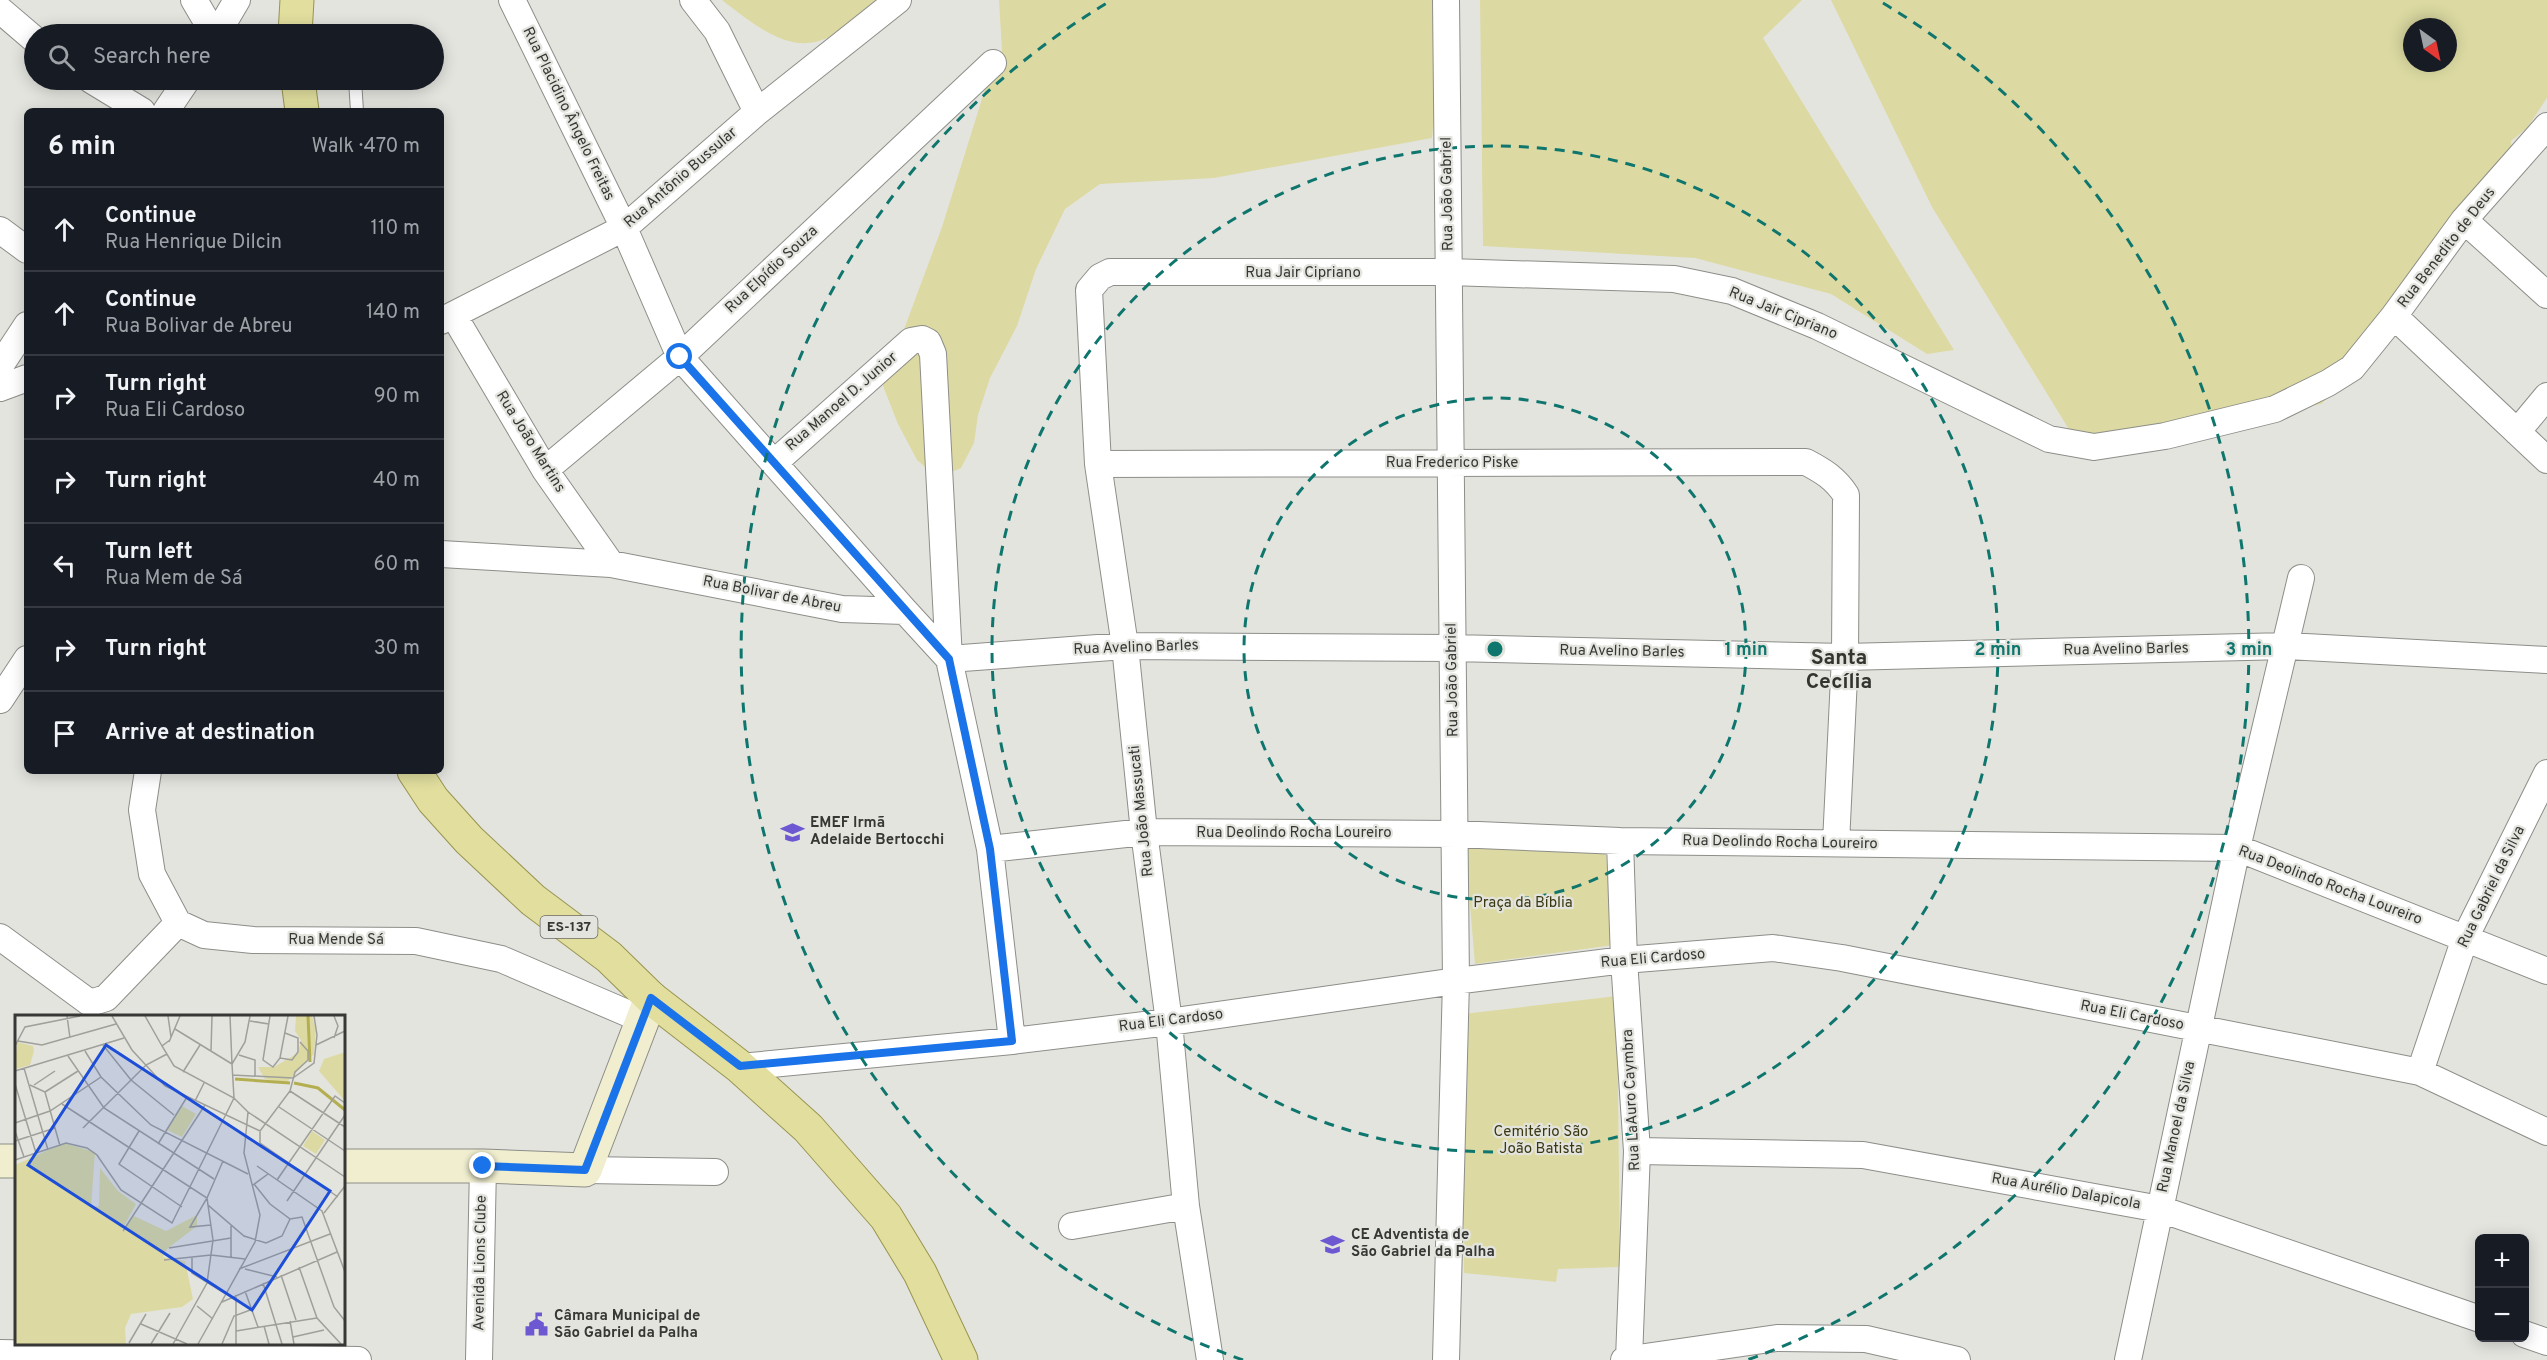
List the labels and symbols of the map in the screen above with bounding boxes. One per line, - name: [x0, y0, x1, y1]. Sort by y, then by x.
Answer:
- north arrow: [2403, 18, 2457, 72]
- street label: Rua Placidino Ângelo Freitas: [518, 24, 619, 204]
- street label: Rua Antônio Bussular: [620, 123, 742, 232]
- street label: Rua João Gabriel: [1438, 137, 1458, 251]
- street label: Rua Benedito de Deus: [2394, 184, 2500, 312]
- street label: Rua Elpídio Souza: [722, 222, 822, 318]
- street label: Rua Jair Cipriano: [1245, 264, 1361, 283]
- street label: Rua Jair Cipriano: [1726, 284, 1840, 344]
- route start: [666, 343, 692, 369]
- street label: Rua Manoel D. Junior: [782, 348, 902, 456]
- street label: Rua João Martins: [491, 388, 569, 496]
- street label: Rua Frederico Piske: [1386, 454, 1518, 473]
- street label: Rua Bolivar de Abreu: [701, 572, 843, 618]
- street label: Rua João Gabriel: [1443, 623, 1463, 737]
- street label: Rua Avelino Barles: [1073, 636, 1199, 660]
- centre of rings: [1485, 639, 1505, 659]
- text: 1 min: [1724, 639, 1768, 662]
- text: 2 min: [1974, 639, 2022, 662]
- street label: Rua Avelino Barles: [2063, 639, 2189, 661]
- text: 3 min: [2226, 639, 2272, 662]
- street label: Rua Avelino Barles: [1559, 641, 1685, 663]
- district label: Santa Cecília: [1806, 645, 1872, 696]
- street label: Rua João Massucati: [1126, 744, 1158, 878]
- place label: EMEF Irmã Adelaide Bertocchi: [810, 814, 944, 850]
- school or university icon: EMEF Irmã Adelaide Bertocchi: [779, 819, 805, 845]
- street label: Rua Gabriel da Silva: [2454, 823, 2530, 951]
- street label: Rua Deolindo Rocha Loureiro: [1196, 824, 1392, 843]
- street label: Rua Deolindo Rocha Loureiro: [1682, 832, 1878, 854]
- street label: Rua Deolindo Rocha Loureiro: [2235, 842, 2425, 930]
- park label: Praça da Bíblia: [1473, 894, 1573, 913]
- road number: ES-137: [540, 916, 598, 938]
- street label: Rua Mende Sá: [288, 931, 384, 950]
- street label: Rua Eli Cardoso: [1600, 945, 1706, 973]
- street label: Rua Eli Cardoso: [2079, 997, 2185, 1035]
- street label: Rua Eli Cardoso: [1118, 1005, 1224, 1037]
- inset map: [15, 1015, 345, 1345]
- street label: Rua LaAuro Caymbra: [1619, 1029, 1645, 1171]
- street label: Rua Manoel da Silva: [2154, 1059, 2200, 1195]
- park label: Cemitério São João Batista: [1494, 1123, 1588, 1159]
- route end: [469, 1152, 495, 1178]
- street label: Rua Aurélio Dalapicola: [1990, 1170, 2142, 1214]
- street label: Avenida Lions Clube: [470, 1195, 492, 1331]
- place label: CE Adventista de São Gabriel da Palha: [1351, 1226, 1495, 1262]
- school or university icon: CE Adventista de São Gabriel da Palha: [1320, 1231, 1346, 1257]
- place label: Câmara Municipal de São Gabriel da Palha: [554, 1307, 700, 1343]
- public building icon: Câmara Municipal de São Gabriel da Palha: [523, 1312, 549, 1338]

